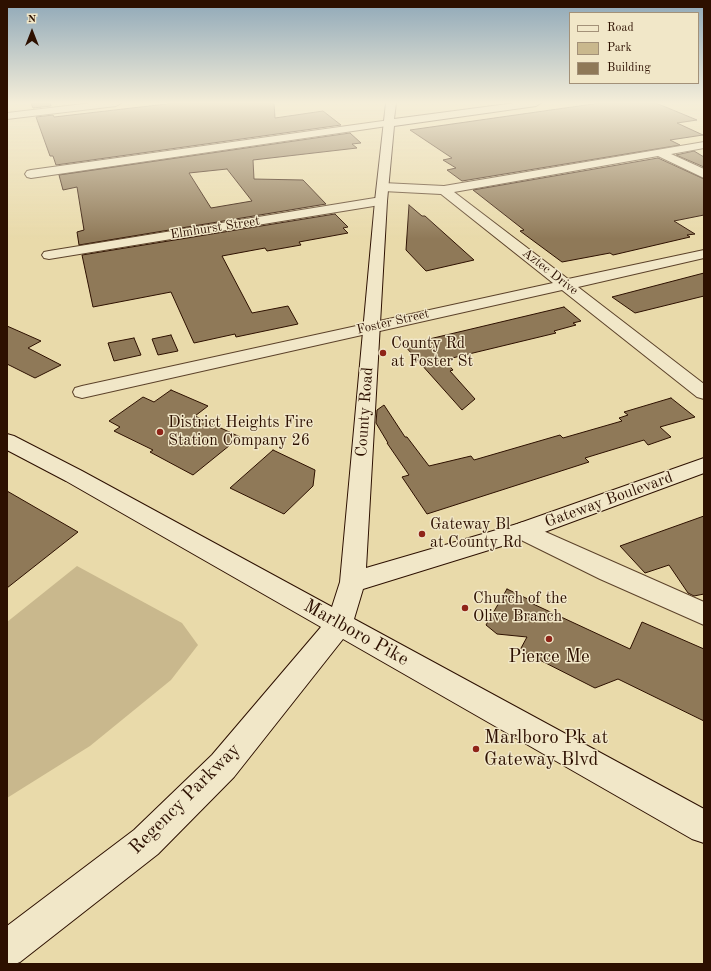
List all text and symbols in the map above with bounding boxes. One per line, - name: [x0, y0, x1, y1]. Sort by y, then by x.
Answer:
- north arrow: [12, 12, 52, 52]
- legend: [569, 12, 699, 84]
- text: N: [28, 14, 36, 25]
- text: Road: [607, 22, 634, 34]
- text: Park: [607, 42, 632, 54]
- text: Building: [607, 62, 651, 74]
- street label: Elmhurst Street: [169, 213, 261, 243]
- street label: Aztec Drive: [519, 245, 581, 299]
- street label: Foster Street: [355, 306, 431, 338]
- place label: County Rd at Foster St: [391, 334, 473, 372]
- marker: County Rd at Foster St: [378, 348, 388, 358]
- street label: County Road: [352, 366, 378, 458]
- place label: District Heights Fire Station Company 26: [168, 413, 313, 451]
- marker: District Heights Fire Station Company 26: [155, 427, 165, 437]
- street label: Gateway Boulevard: [542, 468, 676, 532]
- place label: Gateway Bl at County Rd: [430, 515, 522, 553]
- marker: Gateway Bl at County Rd: [417, 529, 427, 539]
- place label: Church of the Olive Branch: [473, 589, 567, 627]
- street label: Marlboro Pike: [299, 595, 413, 671]
- marker: Church of the Olive Branch: [460, 603, 470, 613]
- marker: Pierce Me: [544, 634, 554, 644]
- place label: Pierce Me: [508, 646, 590, 668]
- place label: Marlboro Pk at Gateway Blvd: [484, 727, 608, 771]
- street label: Regency Parkway: [125, 739, 245, 859]
- marker: Marlboro Pk at Gateway Blvd: [471, 744, 481, 754]

